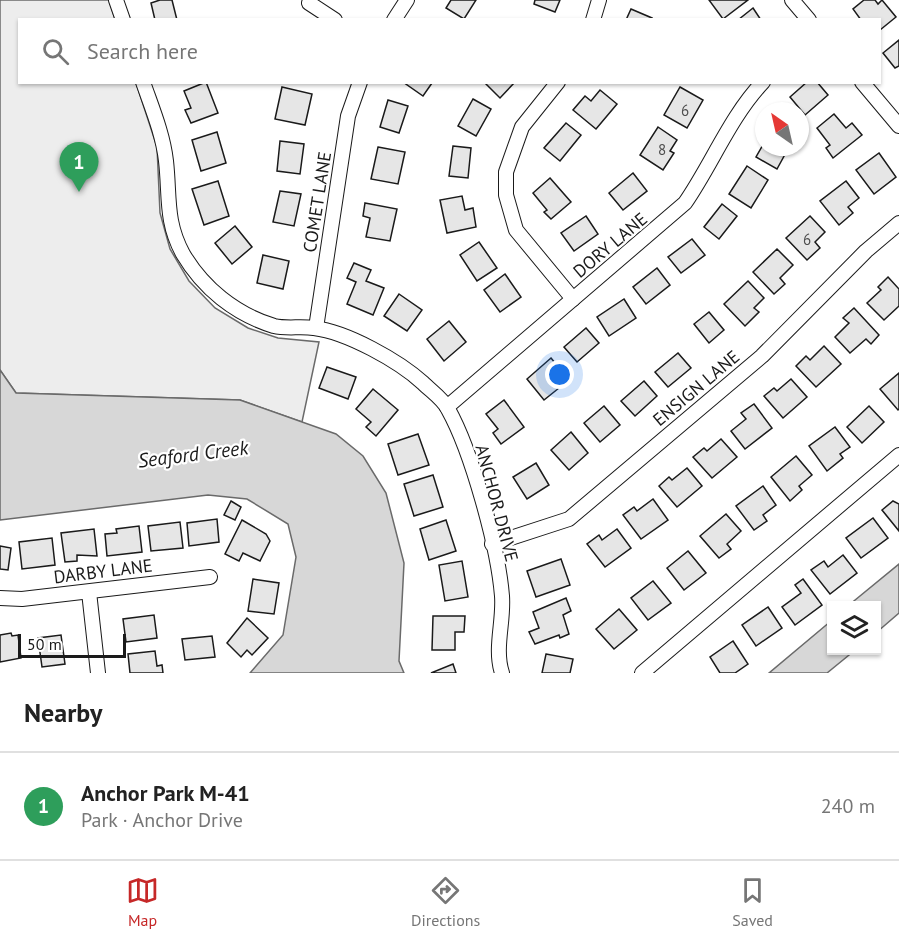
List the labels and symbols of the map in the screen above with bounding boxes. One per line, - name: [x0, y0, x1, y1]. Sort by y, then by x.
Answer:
- house number: 6: [681, 101, 689, 120]
- north arrow: [755, 102, 809, 156]
- house number: 8: [658, 140, 666, 159]
- pin: 1: [60, 142, 98, 192]
- street label: COMET LANE: [298, 150, 336, 254]
- street label: DORY LANE: [568, 207, 652, 283]
- house number: 6: [803, 230, 811, 249]
- street label: ENSIGN LANE: [648, 345, 744, 431]
- your location: [545, 360, 574, 389]
- water label: Seaford Creek: [136, 434, 251, 474]
- street label: ANCHOR DRIVE: [470, 442, 524, 564]
- street label: DARBY LANE: [52, 554, 154, 588]
- scale bar: [18, 631, 126, 658]

